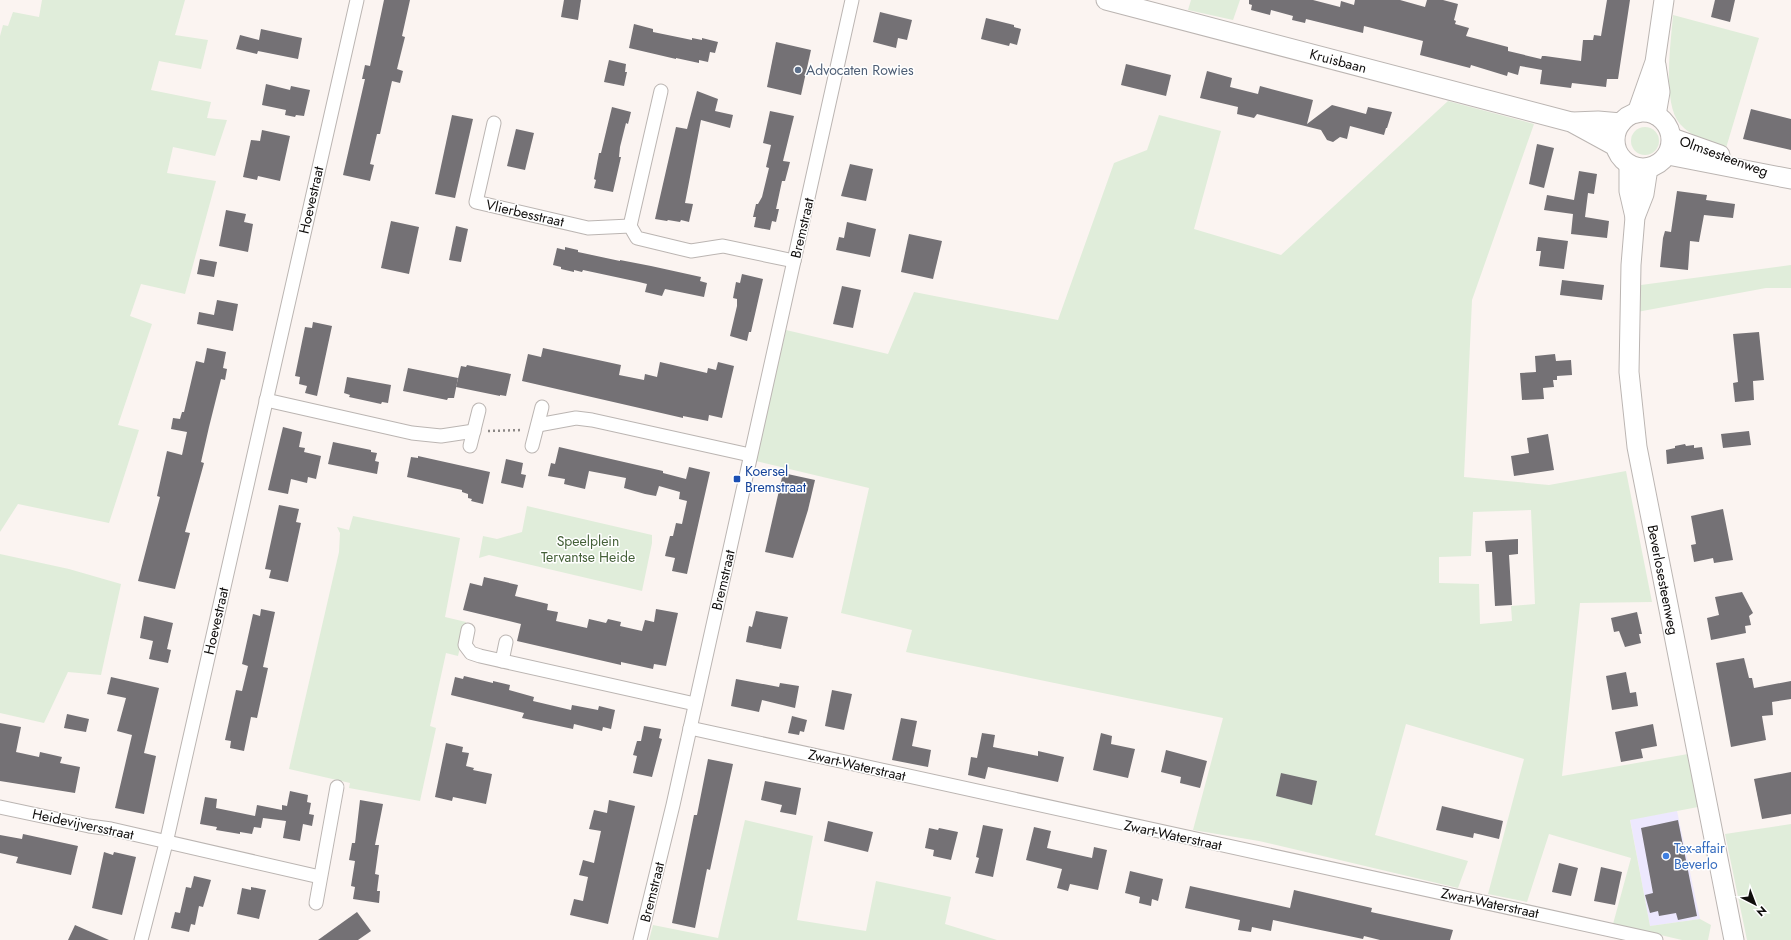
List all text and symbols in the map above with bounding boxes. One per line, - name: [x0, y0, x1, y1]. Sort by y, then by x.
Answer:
- street label: Kruisbaan: [1307, 44, 1369, 78]
- place label: Advocaten Rowies: [806, 60, 914, 80]
- marker: Advocaten Rowies: [793, 65, 803, 75]
- street label: Olmsesteenweg: [1677, 131, 1771, 181]
- street label: Hoevestraat: [294, 164, 329, 236]
- street label: Vlierbesstraat: [484, 194, 567, 232]
- street label: Bremstraat: [785, 195, 819, 260]
- place label: Koersel Bremstraat: [745, 461, 807, 497]
- marker: Koersel Bremstraat: [732, 474, 742, 484]
- street label: Beverlosesteenweg: [1643, 523, 1684, 637]
- park label: Speelplein Tervantse Heide: [541, 531, 635, 567]
- street label: Bremstraat: [706, 547, 740, 612]
- street label: Hoevestraat: [199, 585, 234, 657]
- street label: Zwart-Waterstraat: [806, 744, 908, 786]
- street label: Heidevijversstraat: [30, 803, 136, 845]
- street label: Zwart-Waterstraat: [1122, 815, 1224, 855]
- place label: Tex-affair Beverlo: [1674, 838, 1725, 874]
- marker: Tex-affair Beverlo: [1661, 851, 1671, 861]
- street label: Bremstraat: [635, 859, 669, 924]
- street label: Zwart-Waterstraat: [1439, 883, 1541, 923]
- north arrow: [1735, 884, 1775, 924]
- text: N: [1753, 903, 1770, 920]

